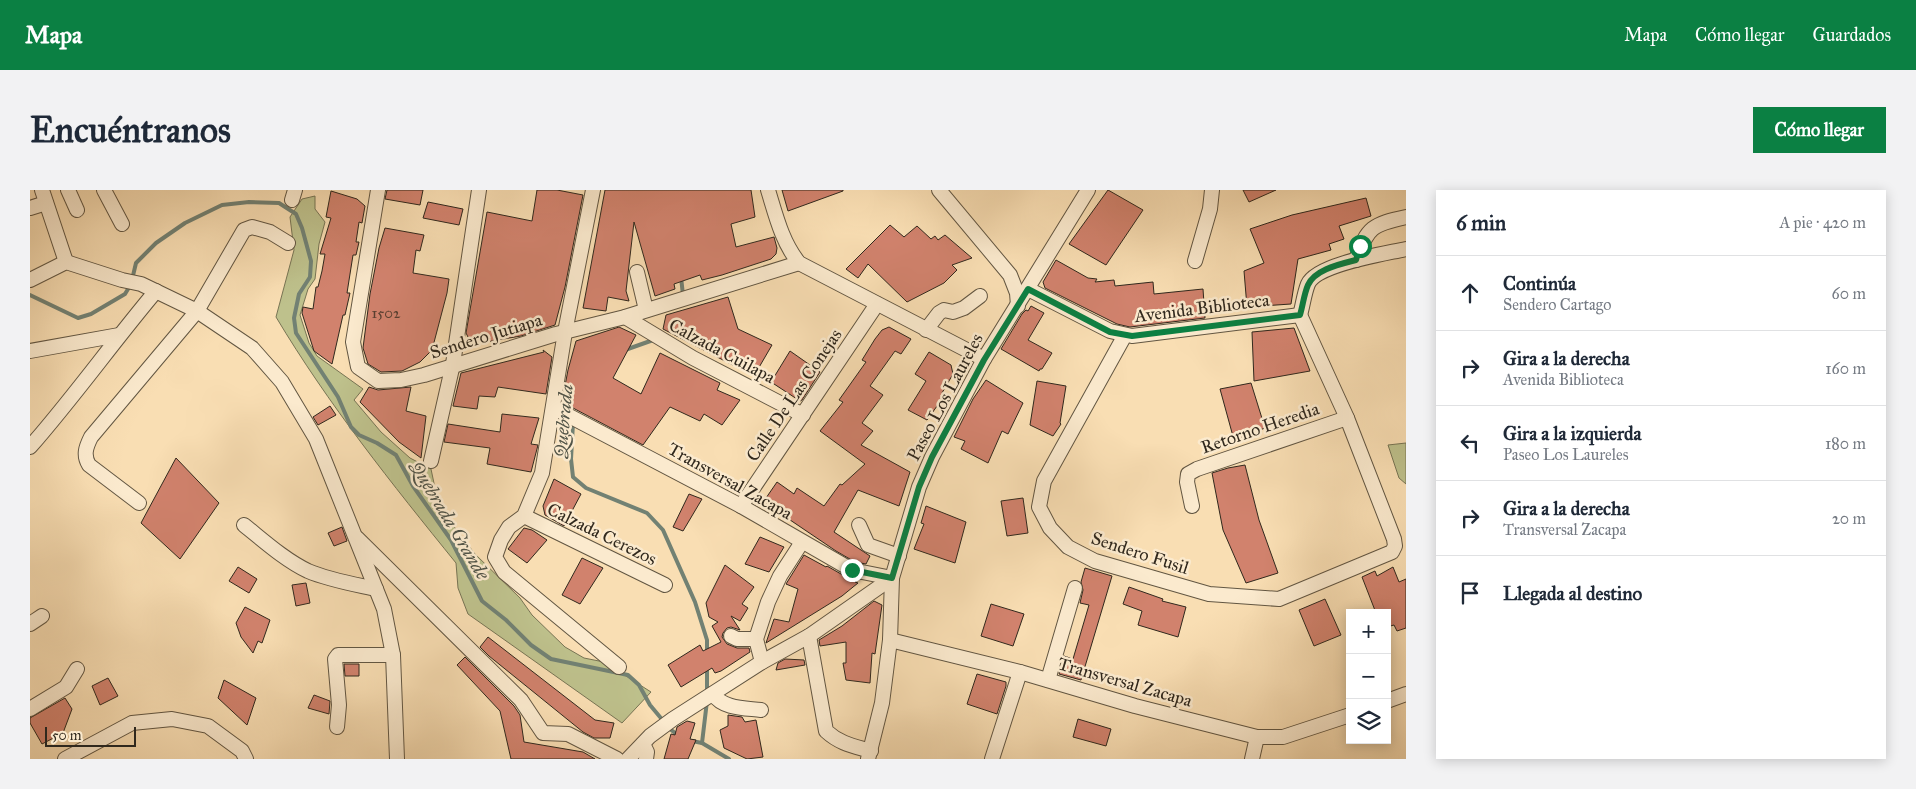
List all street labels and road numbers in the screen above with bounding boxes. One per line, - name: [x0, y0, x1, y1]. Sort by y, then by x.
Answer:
- street label: Avenida Biblioteca: [1132, 289, 1271, 327]
- street label: Sendero Jutiapa: [427, 308, 545, 364]
- street label: Calzada Cuilapa: [665, 314, 779, 388]
- street label: Calle De Las Conejas: [742, 325, 846, 465]
- street label: Paseo Los Laureles: [902, 330, 988, 464]
- street label: Retorno Heredia: [1198, 397, 1322, 459]
- street label: Transversal Zacapa: [664, 438, 796, 524]
- street label: Calzada Cerezos: [544, 498, 660, 570]
- street label: Sendero Fusil: [1088, 527, 1192, 579]
- street label: Transversal Zacapa: [1055, 652, 1195, 712]

